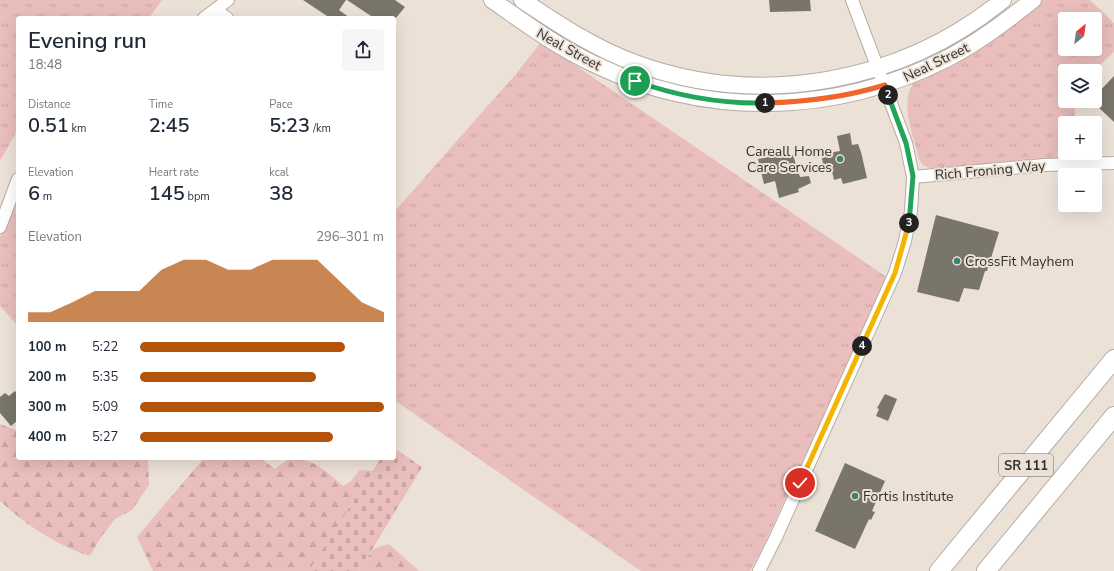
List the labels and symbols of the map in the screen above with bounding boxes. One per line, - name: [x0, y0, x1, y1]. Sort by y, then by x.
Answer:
- north arrow: [1058, 12, 1102, 56]
- street label: Neal Street: [533, 24, 605, 75]
- street label: Neal Street: [900, 38, 972, 87]
- pin: [618, 64, 652, 98]
- pin: 2: [878, 85, 898, 105]
- pin: 1: [755, 93, 775, 113]
- place label: Careall Home Care Services: [746, 142, 832, 177]
- marker: Careall Home Care Services: [835, 154, 845, 164]
- street label: Rich Froning Way: [934, 156, 1047, 185]
- pin: 3: [899, 213, 919, 233]
- place label: CrossFit Mayhem: [965, 252, 1074, 271]
- marker: CrossFit Mayhem: [952, 256, 962, 266]
- pin: 4: [852, 336, 872, 356]
- road number: SR 111: [999, 454, 1053, 476]
- pin: [783, 466, 817, 500]
- place label: Fortis Institute: [863, 487, 953, 506]
- marker: Fortis Institute: [850, 491, 860, 501]

